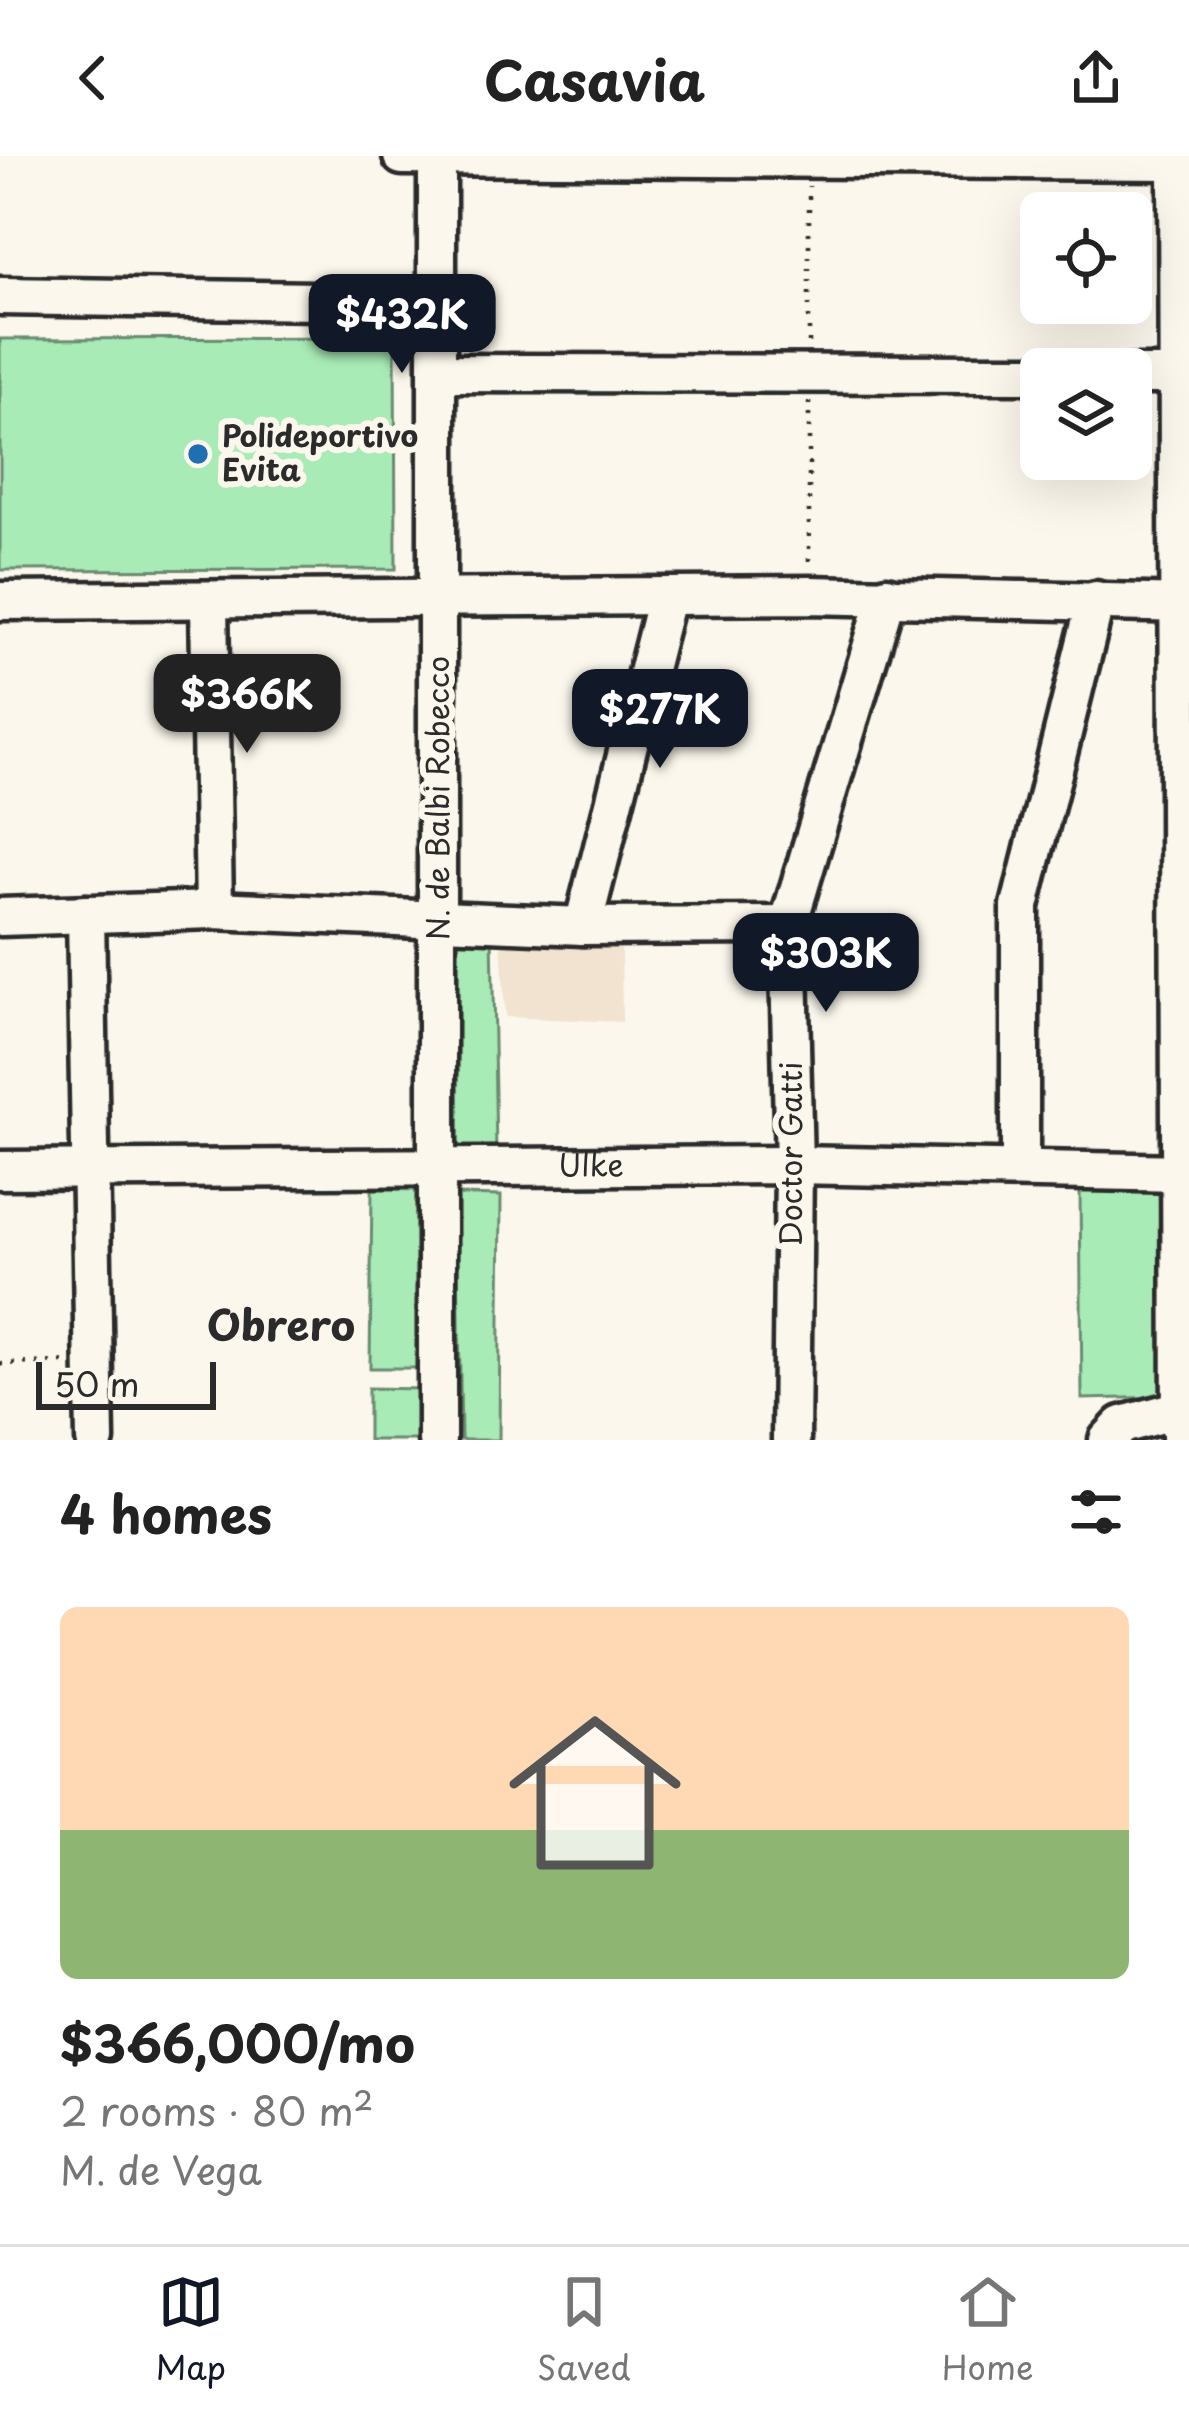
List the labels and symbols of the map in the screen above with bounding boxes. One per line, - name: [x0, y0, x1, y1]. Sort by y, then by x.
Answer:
- pin: $432K: [318, 274, 486, 376]
- place label: Polideportivo Evita: [222, 412, 418, 491]
- marker: Polideportivo Evita: [185, 441, 211, 467]
- pin: $366K: [163, 654, 331, 756]
- street label: N. de Balbi Robecco: [414, 656, 459, 940]
- pin: $277K: [576, 669, 744, 771]
- pin: $303K: [742, 913, 910, 1015]
- street label: Doctor Gatti: [767, 1062, 812, 1246]
- street label: Ulke: [558, 1141, 624, 1186]
- district label: Obrero: [207, 1292, 355, 1355]
- scale bar: [36, 1356, 216, 1409]

